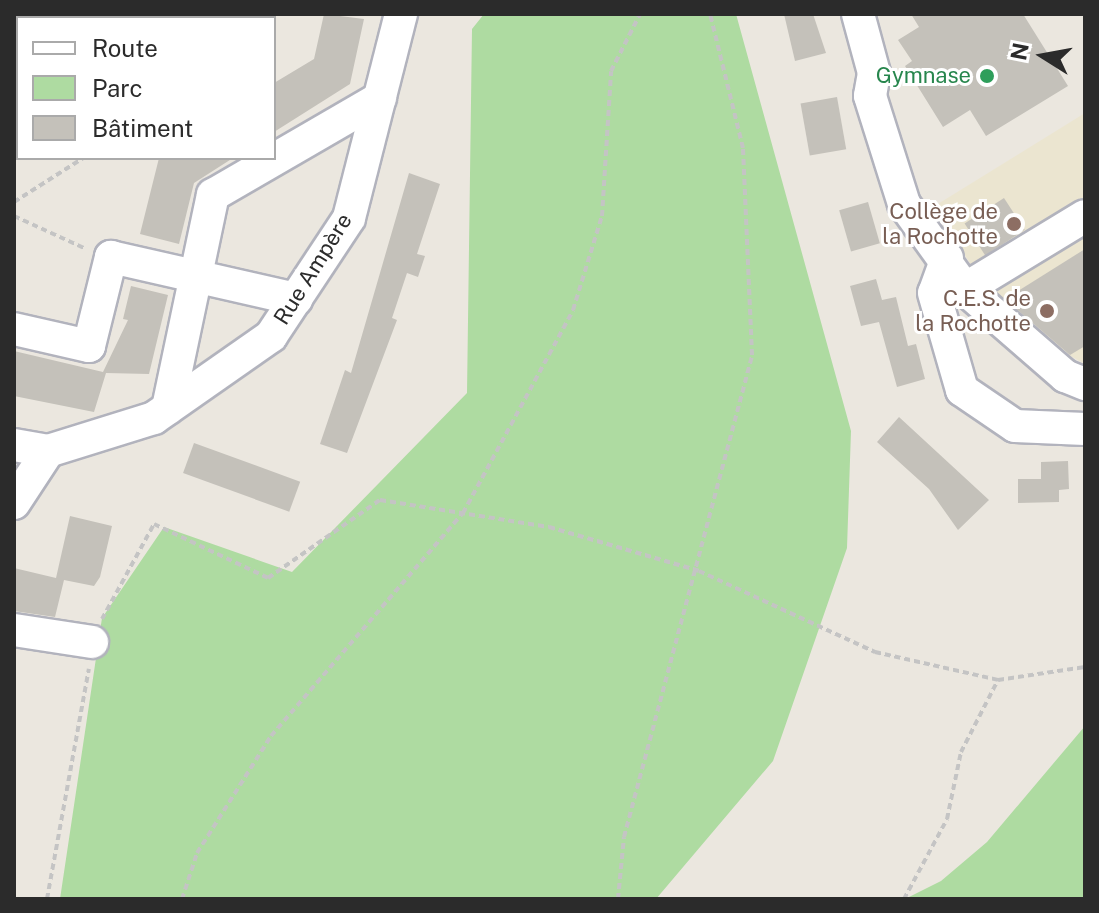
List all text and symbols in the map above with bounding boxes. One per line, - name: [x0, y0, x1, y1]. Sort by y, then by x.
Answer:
- legend: [16, 16, 276, 160]
- north arrow: [1003, 16, 1083, 96]
- text: Route: [92, 34, 158, 62]
- text: N: [1005, 40, 1034, 62]
- place label: Gymnase: [876, 63, 971, 89]
- marker: Gymnase: [978, 67, 996, 85]
- text: Parc: [92, 74, 143, 102]
- text: Bâtiment: [92, 114, 193, 142]
- place label: Collège de la Rochotte: [882, 198, 998, 250]
- street label: Rue Ampère: [268, 208, 358, 330]
- marker: Collège de la Rochotte: [1005, 215, 1023, 233]
- place label: C.E.S. de la Rochotte: [915, 285, 1031, 336]
- marker: C.E.S. de la Rochotte: [1038, 302, 1056, 320]

